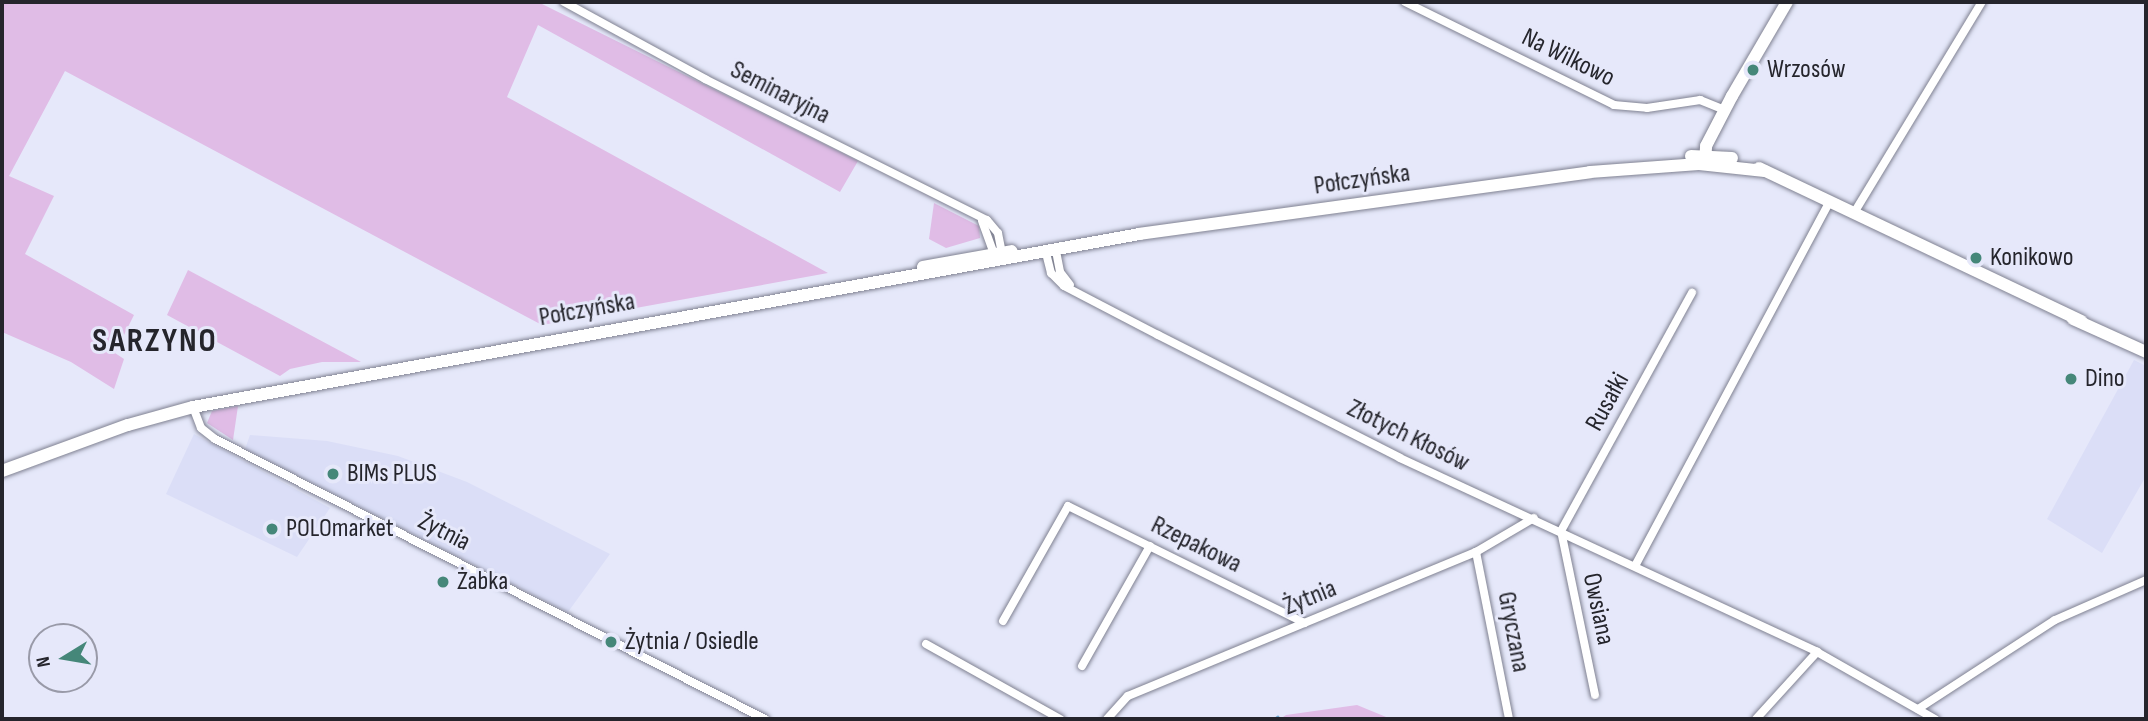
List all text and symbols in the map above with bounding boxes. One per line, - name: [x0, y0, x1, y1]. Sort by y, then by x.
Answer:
- street label: Na Wilkowo: [1516, 22, 1620, 94]
- place label: Wrzosów: [1767, 54, 1845, 86]
- street label: Seminaryjna: [725, 55, 835, 131]
- marker: Wrzosów: [1745, 62, 1761, 78]
- street label: Połczyńska: [1312, 158, 1412, 202]
- place label: Konikowo: [1990, 242, 2074, 274]
- marker: Konikowo: [1968, 250, 1984, 266]
- street label: Połczyńska: [537, 286, 637, 334]
- district label: SARZYNO: [93, 322, 217, 362]
- place label: Dino: [2085, 363, 2125, 395]
- street label: Rusałki: [1579, 367, 1637, 437]
- marker: Dino: [2063, 371, 2079, 387]
- street label: Złotych Kłosów: [1342, 393, 1474, 479]
- place label: BIMs PLUS: [347, 458, 437, 490]
- marker: BIMs PLUS: [325, 466, 341, 482]
- street label: Żytnia: [413, 506, 475, 558]
- street label: Rzepakowa: [1146, 510, 1246, 580]
- place label: POLOmarket: [286, 513, 394, 545]
- marker: POLOmarket: [264, 521, 280, 537]
- place label: Żabka: [457, 566, 508, 598]
- street label: Owsiana: [1575, 570, 1621, 648]
- street label: Żytnia: [1279, 573, 1341, 623]
- marker: Żabka: [435, 574, 451, 590]
- street label: Gryczana: [1490, 589, 1536, 675]
- north arrow: [28, 623, 98, 693]
- place label: Żytnia / Osiedle: [625, 626, 759, 658]
- marker: Żytnia / Osiedle: [603, 634, 619, 650]
- text: N: [32, 655, 56, 669]

